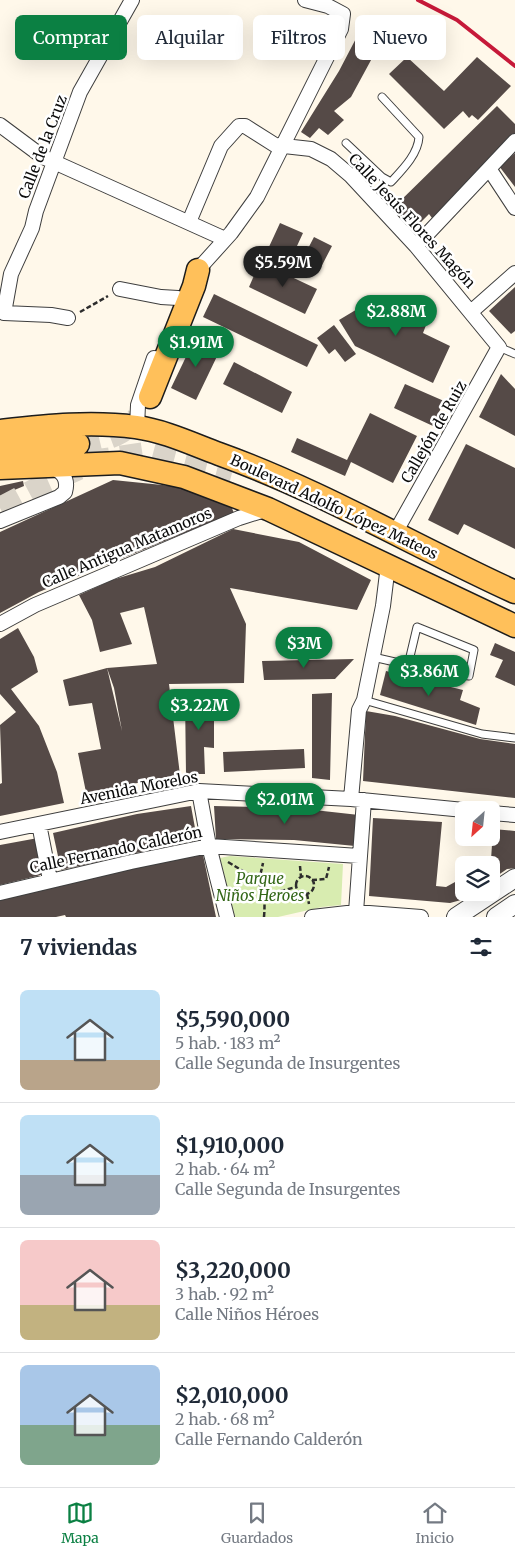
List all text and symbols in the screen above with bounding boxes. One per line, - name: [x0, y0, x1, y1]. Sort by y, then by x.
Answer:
- chip: Comprar: [15, 15, 127, 60]
- chip: Alquilar: [137, 15, 243, 60]
- chip: Filtros: [253, 15, 345, 60]
- chip: Nuevo: [355, 15, 446, 60]
- street label: Calle de la Cruz: [14, 92, 71, 201]
- street label: Calle Jesús Flores Magón: [345, 149, 480, 292]
- pin: $5.59M: [242, 246, 324, 288]
- text: $5.59M: [254, 252, 312, 272]
- pin: $2.88M: [355, 294, 437, 337]
- text: $2.88M: [366, 301, 426, 321]
- pin: $1.91M: [155, 326, 237, 368]
- text: $1.91M: [169, 332, 223, 352]
- street label: Callejón de Ruiz: [397, 377, 471, 486]
- street label: Boulevard Adolfo López Mateos: [227, 450, 441, 563]
- street label: Calle Antigua Matamoros: [39, 503, 215, 592]
- pin: $3M: [280, 626, 328, 669]
- text: $3M: [286, 633, 322, 653]
- pin: $3.86M: [388, 654, 470, 697]
- text: $3.86M: [399, 661, 459, 681]
- pin: $3.22M: [158, 688, 240, 731]
- text: $3.22M: [170, 695, 228, 715]
- street label: Avenida Morelos: [77, 767, 199, 808]
- pin: $2.01M: [244, 782, 326, 825]
- text: $2.01M: [256, 789, 314, 809]
- north arrow: [455, 801, 500, 846]
- map controls: [455, 801, 500, 901]
- street label: Calle Fernando Calderón: [28, 822, 204, 877]
- button: layers: [455, 856, 500, 901]
- park label: Parque Niños Heroes: [216, 869, 304, 905]
- icon: filters: [467, 933, 495, 961]
- text: 7 viviendas: [20, 934, 137, 961]
- text: $5,590,000: [175, 1006, 290, 1033]
- icon: home: [60, 1010, 120, 1070]
- text: 5 hab. · 183 m²: [175, 1033, 280, 1053]
- text: Calle Segunda de Insurgentes: [175, 1053, 400, 1073]
- text: $1,910,000: [175, 1132, 284, 1159]
- icon: home: [60, 1135, 120, 1195]
- text: 2 hab. · 64 m²: [175, 1159, 275, 1179]
- text: Calle Segunda de Insurgentes: [175, 1179, 400, 1199]
- text: $3,220,000: [175, 1257, 291, 1284]
- icon: home: [60, 1260, 120, 1320]
- text: 3 hab. · 92 m²: [175, 1284, 274, 1304]
- text: Calle Niños Héroes: [175, 1304, 319, 1324]
- text: $2,010,000: [175, 1382, 289, 1409]
- icon: home: [60, 1385, 120, 1445]
- text: 2 hab. · 68 m²: [175, 1409, 275, 1429]
- text: Calle Fernando Calderón: [175, 1429, 363, 1449]
- tab: Mapa: [61, 1499, 99, 1547]
- tab: Guardados: [221, 1499, 293, 1547]
- tab: Inicio: [415, 1499, 454, 1547]

